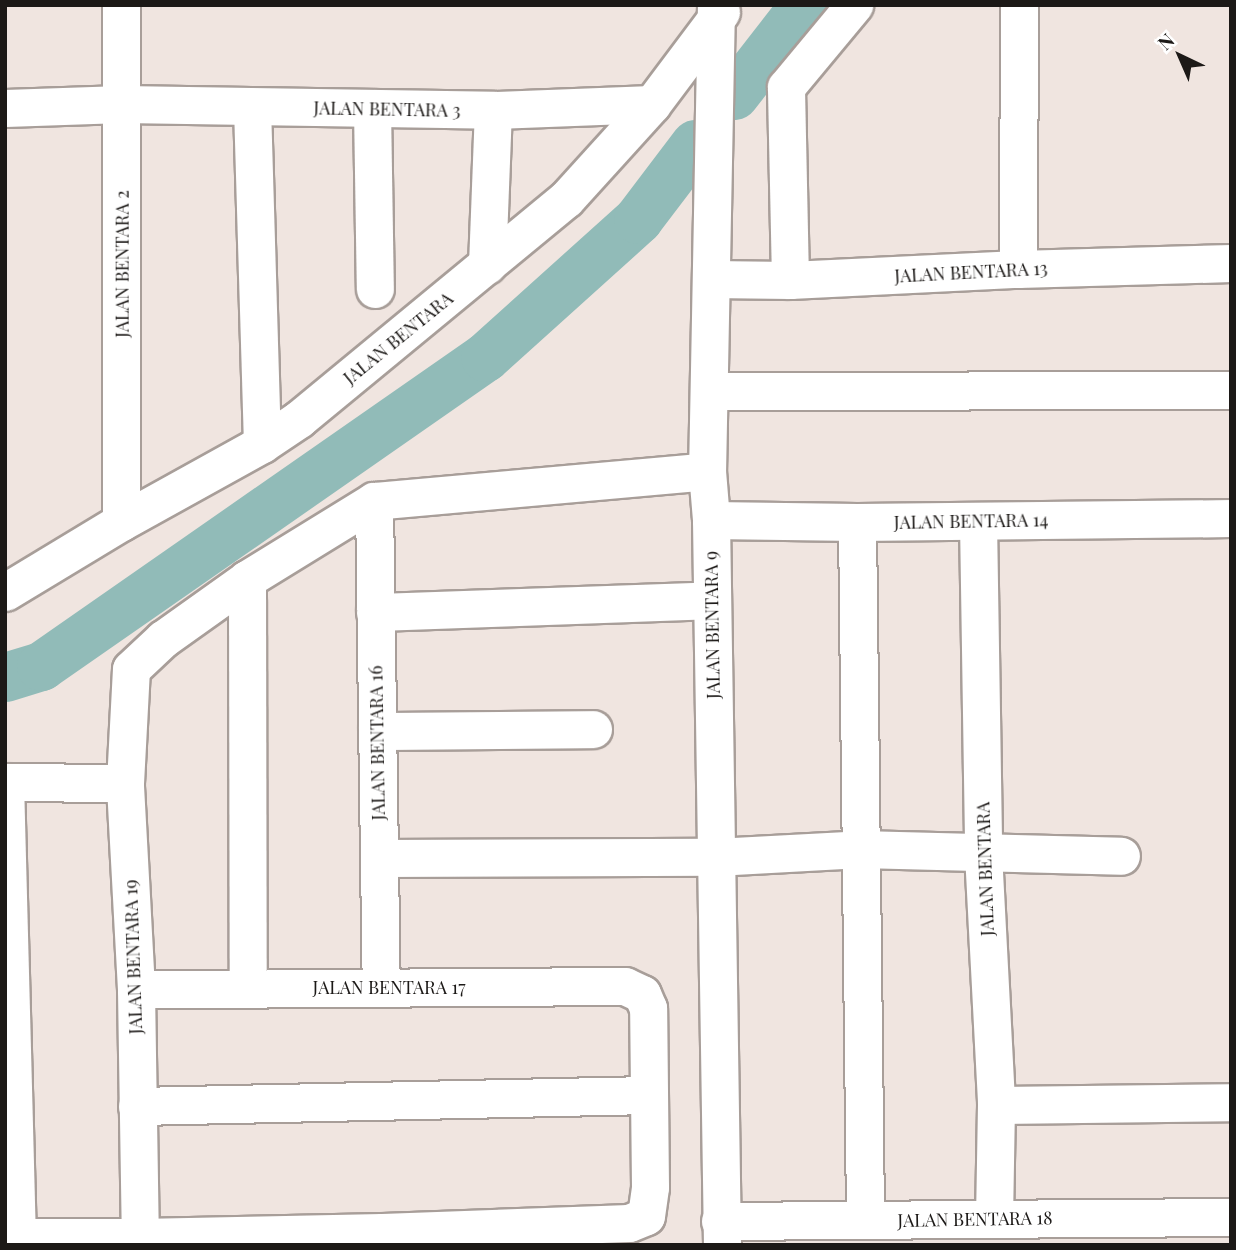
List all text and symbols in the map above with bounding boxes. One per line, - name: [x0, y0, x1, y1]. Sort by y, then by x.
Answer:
- north arrow: [1145, 21, 1215, 91]
- text: N: [1151, 27, 1179, 55]
- street label: JALAN BENTARA 3: [313, 97, 461, 121]
- street label: JALAN BENTARA 2: [111, 190, 133, 338]
- street label: JALAN BENTARA 13: [894, 257, 1048, 287]
- street label: JALAN BENTARA: [339, 287, 457, 389]
- street label: JALAN BENTARA 14: [894, 509, 1048, 533]
- street label: JALAN BENTARA 9: [700, 551, 724, 699]
- street label: JALAN BENTARA 16: [365, 665, 389, 821]
- street label: JALAN BENTARA: [972, 801, 998, 937]
- street label: JALAN BENTARA 19: [120, 879, 146, 1035]
- street label: JALAN BENTARA 17: [313, 976, 465, 998]
- street label: JALAN BENTARA 18: [897, 1207, 1053, 1231]

